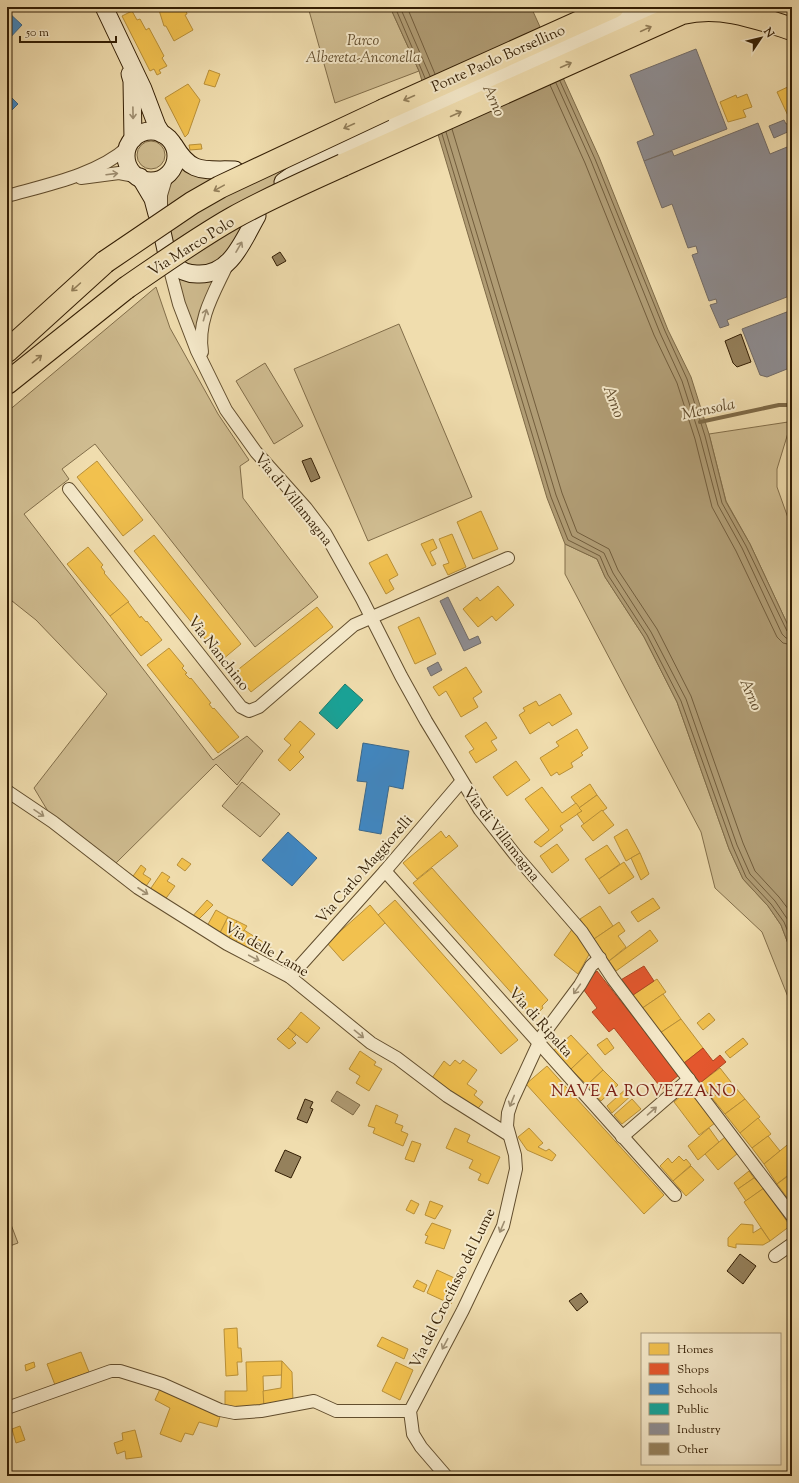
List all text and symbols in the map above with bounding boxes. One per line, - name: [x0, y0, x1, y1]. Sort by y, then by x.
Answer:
- scale bar: [20, 18, 116, 44]
- north arrow: [741, 18, 781, 58]
- street label: Ponte Paolo Borsellino: [428, 20, 569, 98]
- text: 50 m: [25, 24, 49, 42]
- text: N: [759, 24, 778, 41]
- one-way arrow: [640, 25, 652, 32]
- park label: Parco Albereta-Anconella: [305, 31, 421, 69]
- one-way arrow: [560, 60, 572, 68]
- water label: Arno: [475, 81, 510, 121]
- one-way arrow: [403, 95, 415, 103]
- one-way arrow: [130, 106, 137, 119]
- one-way arrow: [450, 110, 462, 117]
- one-way arrow: [343, 123, 355, 130]
- one-way arrow: [105, 170, 118, 178]
- one-way arrow: [213, 184, 225, 192]
- street label: Via Marco Polo: [145, 212, 239, 282]
- one-way arrow: [235, 241, 243, 253]
- one-way arrow: [71, 282, 81, 292]
- one-way arrow: [202, 309, 209, 322]
- one-way arrow: [32, 355, 43, 363]
- water label: Arno: [596, 382, 629, 421]
- water label: Mensola: [680, 394, 737, 427]
- street label: Via di Villamagna: [249, 449, 337, 551]
- street label: Via Nanchino: [182, 612, 254, 696]
- water label: Arno: [733, 675, 767, 715]
- street label: Via di Villamagna: [457, 783, 544, 887]
- one-way arrow: [34, 809, 45, 817]
- street label: Via Carlo Maggiorelli: [312, 811, 418, 929]
- one-way arrow: [137, 887, 148, 895]
- street label: Via delle Lame: [220, 918, 312, 983]
- one-way arrow: [248, 955, 260, 963]
- street label: Via di Ripalta: [503, 983, 577, 1063]
- one-way arrow: [573, 983, 581, 994]
- one-way arrow: [354, 1030, 365, 1038]
- district label: NAVE A ROVEZZANO: [551, 1081, 737, 1104]
- one-way arrow: [508, 1095, 516, 1107]
- one-way arrow: [647, 1107, 657, 1116]
- street label: Via del Crocifisso del Lume: [405, 1205, 501, 1372]
- one-way arrow: [497, 1221, 505, 1233]
- legend: [641, 1333, 781, 1465]
- one-way arrow: [440, 1338, 448, 1350]
- text: Homes: [677, 1341, 713, 1359]
- text: Shops: [677, 1361, 709, 1379]
- text: Schools: [677, 1381, 718, 1399]
- text: Public: [677, 1401, 710, 1419]
- text: Industry: [677, 1421, 721, 1439]
- text: Other: [677, 1441, 709, 1459]

